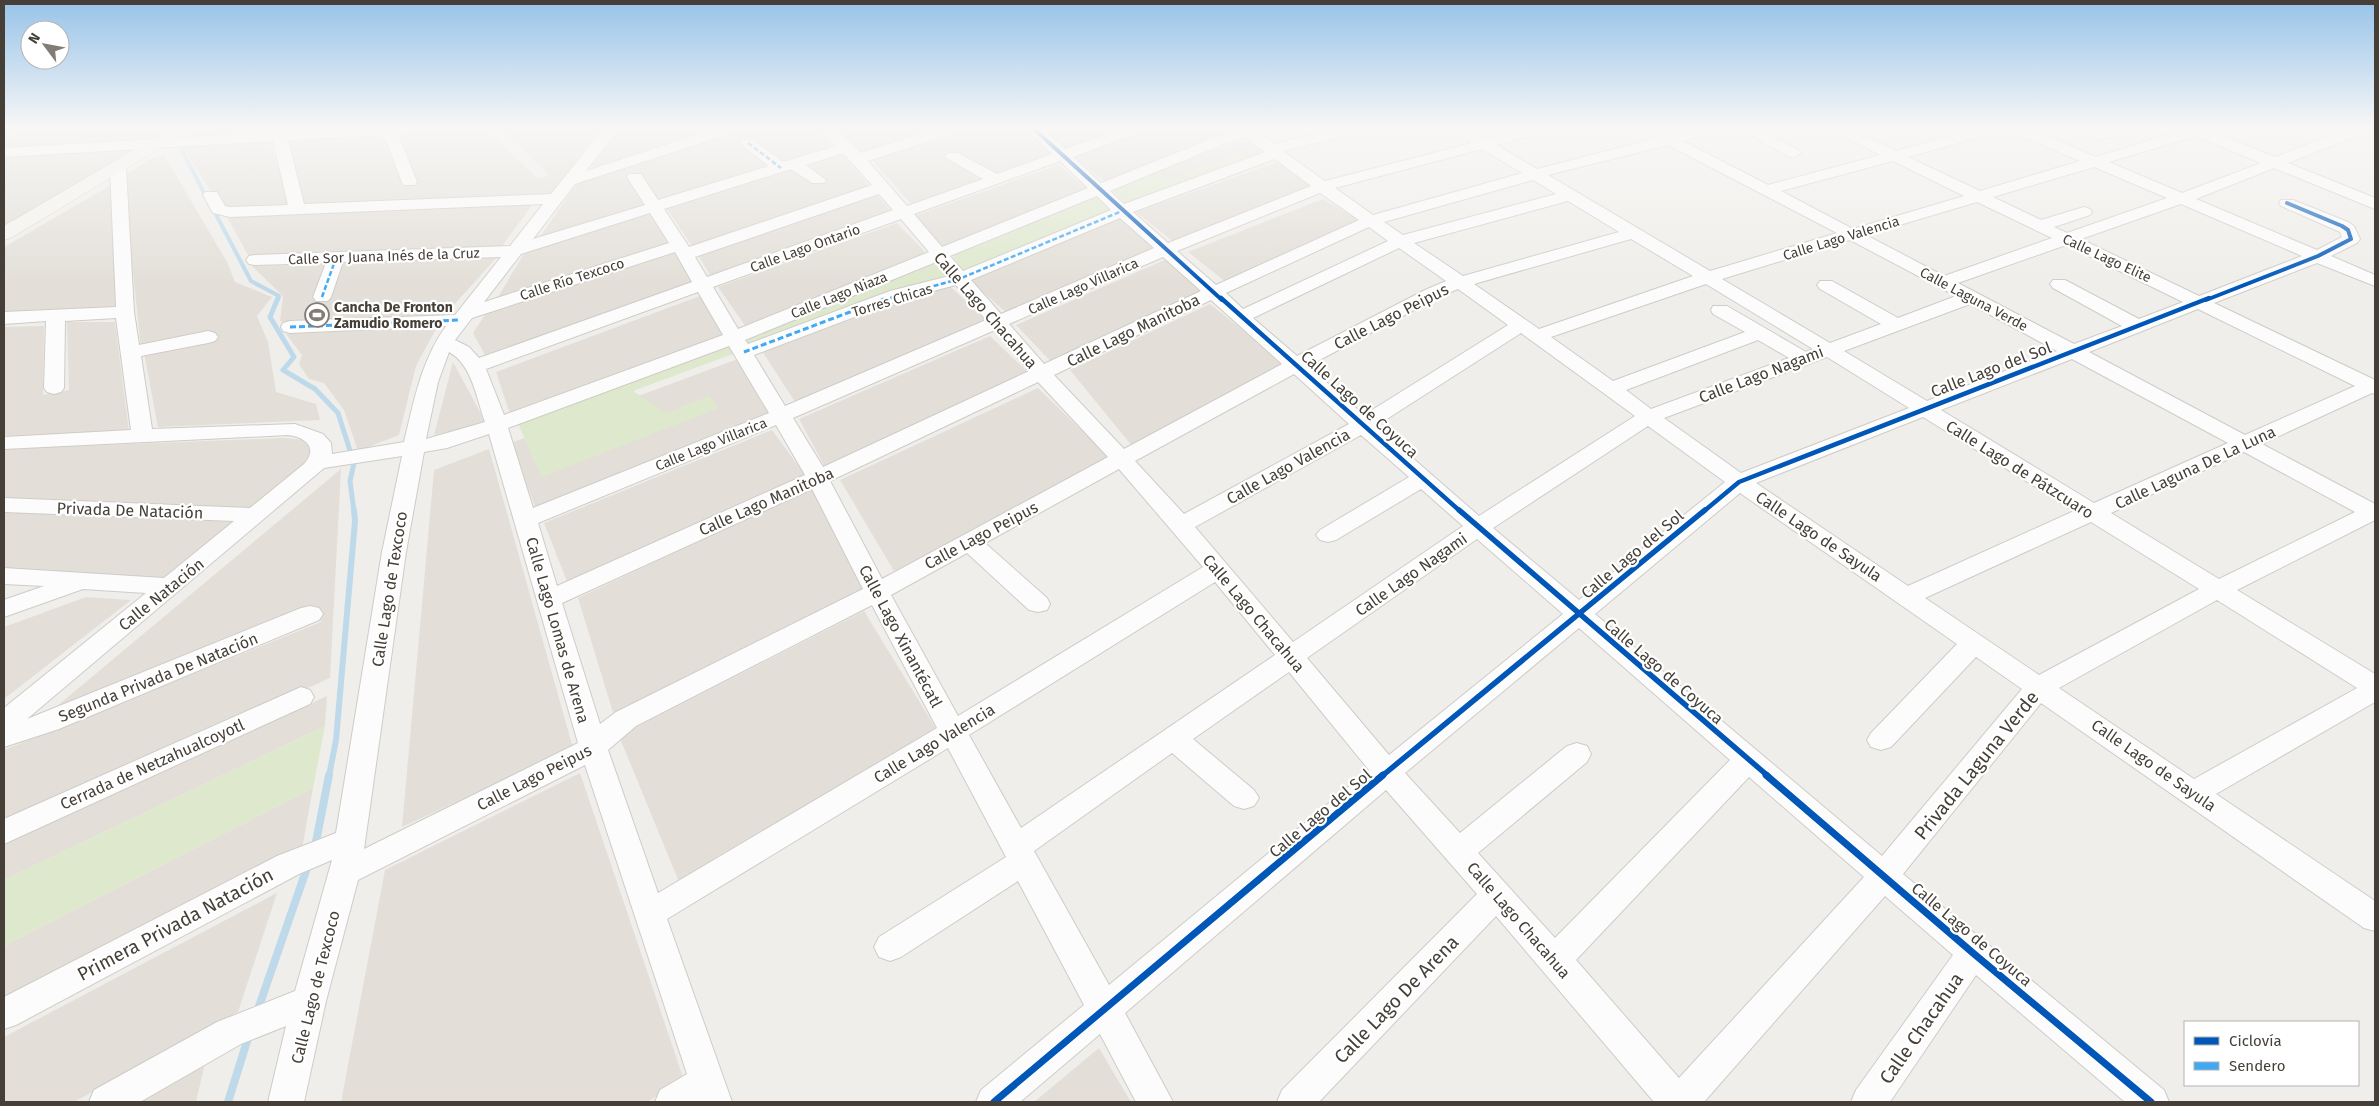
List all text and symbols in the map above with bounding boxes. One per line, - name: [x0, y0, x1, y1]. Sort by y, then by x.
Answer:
- north arrow: [20, 20, 70, 70]
- text: N: [25, 30, 44, 47]
- street label: Calle Lago Valencia: [1781, 213, 1901, 264]
- street label: Calle Lago Ontario: [748, 221, 863, 276]
- street label: Calle Lago Elite: [2060, 231, 2154, 286]
- street label: Calle Sor Juana Inés de la Cruz: [288, 245, 480, 268]
- street label: Calle Lago Chacahua: [930, 248, 1041, 372]
- street label: Calle Río Texcoco: [518, 255, 627, 304]
- street label: Calle Lago Villarica: [1025, 255, 1141, 318]
- street label: Calle Laguna Verde: [1917, 264, 2031, 335]
- street label: Calle Lago Niaza: [788, 268, 890, 323]
- street label: Calle Lago Peipus: [1331, 279, 1452, 353]
- street label: Torres Chicas: [850, 280, 935, 321]
- street label: Calle Lago Manitoba: [1064, 290, 1203, 371]
- place label: Cancha De Fronton Zamudio Romero: [334, 299, 453, 332]
- sports icon: Cancha De Fronton Zamudio Romero: [304, 302, 330, 328]
- street label: Calle Lago del Sol: [1928, 338, 2054, 401]
- street label: Calle Lago Nagami: [1696, 342, 1826, 407]
- street label: Calle Lago de Coyuca: [1297, 347, 1422, 462]
- street label: Calle Lago Villarica: [653, 414, 769, 475]
- street label: Calle Lago de Pátzcuaro: [1942, 416, 2097, 523]
- street label: Calle Laguna De La Luna: [2112, 422, 2278, 513]
- street label: Calle Lago Valencia: [1223, 425, 1353, 508]
- street label: Calle Lago Manitoba: [696, 463, 837, 540]
- street label: Calle Lago de Sayula: [1752, 487, 1885, 586]
- street label: Calle Lago Peipus: [921, 497, 1041, 573]
- street label: Privada De Natación: [56, 498, 204, 523]
- street label: Calle Lago del Sol: [1577, 506, 1688, 603]
- street label: Calle Lago de Texcoco: [368, 510, 411, 668]
- street label: Calle Lago Nagami: [1352, 529, 1471, 620]
- street label: Calle Lago Lomas de Arena: [522, 535, 593, 725]
- street label: Calle Lago Chacahua: [1199, 550, 1308, 676]
- street label: Calle Natación: [115, 554, 208, 635]
- street label: Calle Lago Xinantécatl: [855, 562, 946, 711]
- street label: Calle Lago de Coyuca: [1600, 615, 1727, 728]
- street label: Segunda Privada De Natación: [56, 629, 261, 726]
- street label: Privada Laguna Verde: [1909, 686, 2044, 844]
- street label: Calle Lago Valencia: [870, 700, 998, 787]
- street label: Cerrada de Netzahualcoyotl: [57, 715, 248, 814]
- street label: Calle Lago de Sayula: [2088, 715, 2220, 816]
- street label: Calle Lago Peipus: [474, 740, 595, 814]
- street label: Calle Lago del Sol: [1265, 765, 1376, 862]
- street label: Calle Lago Chacahua: [1463, 858, 1574, 982]
- street label: Primera Privada Natación: [73, 863, 277, 986]
- street label: Calle Lago de Coyuca: [1908, 878, 2036, 990]
- street label: Calle Lago de Texcoco: [287, 909, 344, 1066]
- street label: Calle Lago De Arena: [1329, 930, 1463, 1068]
- street label: Calle Chacahua: [1875, 968, 1968, 1088]
- legend: [2184, 1021, 2359, 1086]
- text: Ciclovía: [2229, 1032, 2282, 1050]
- text: Sendero: [2229, 1057, 2285, 1075]

